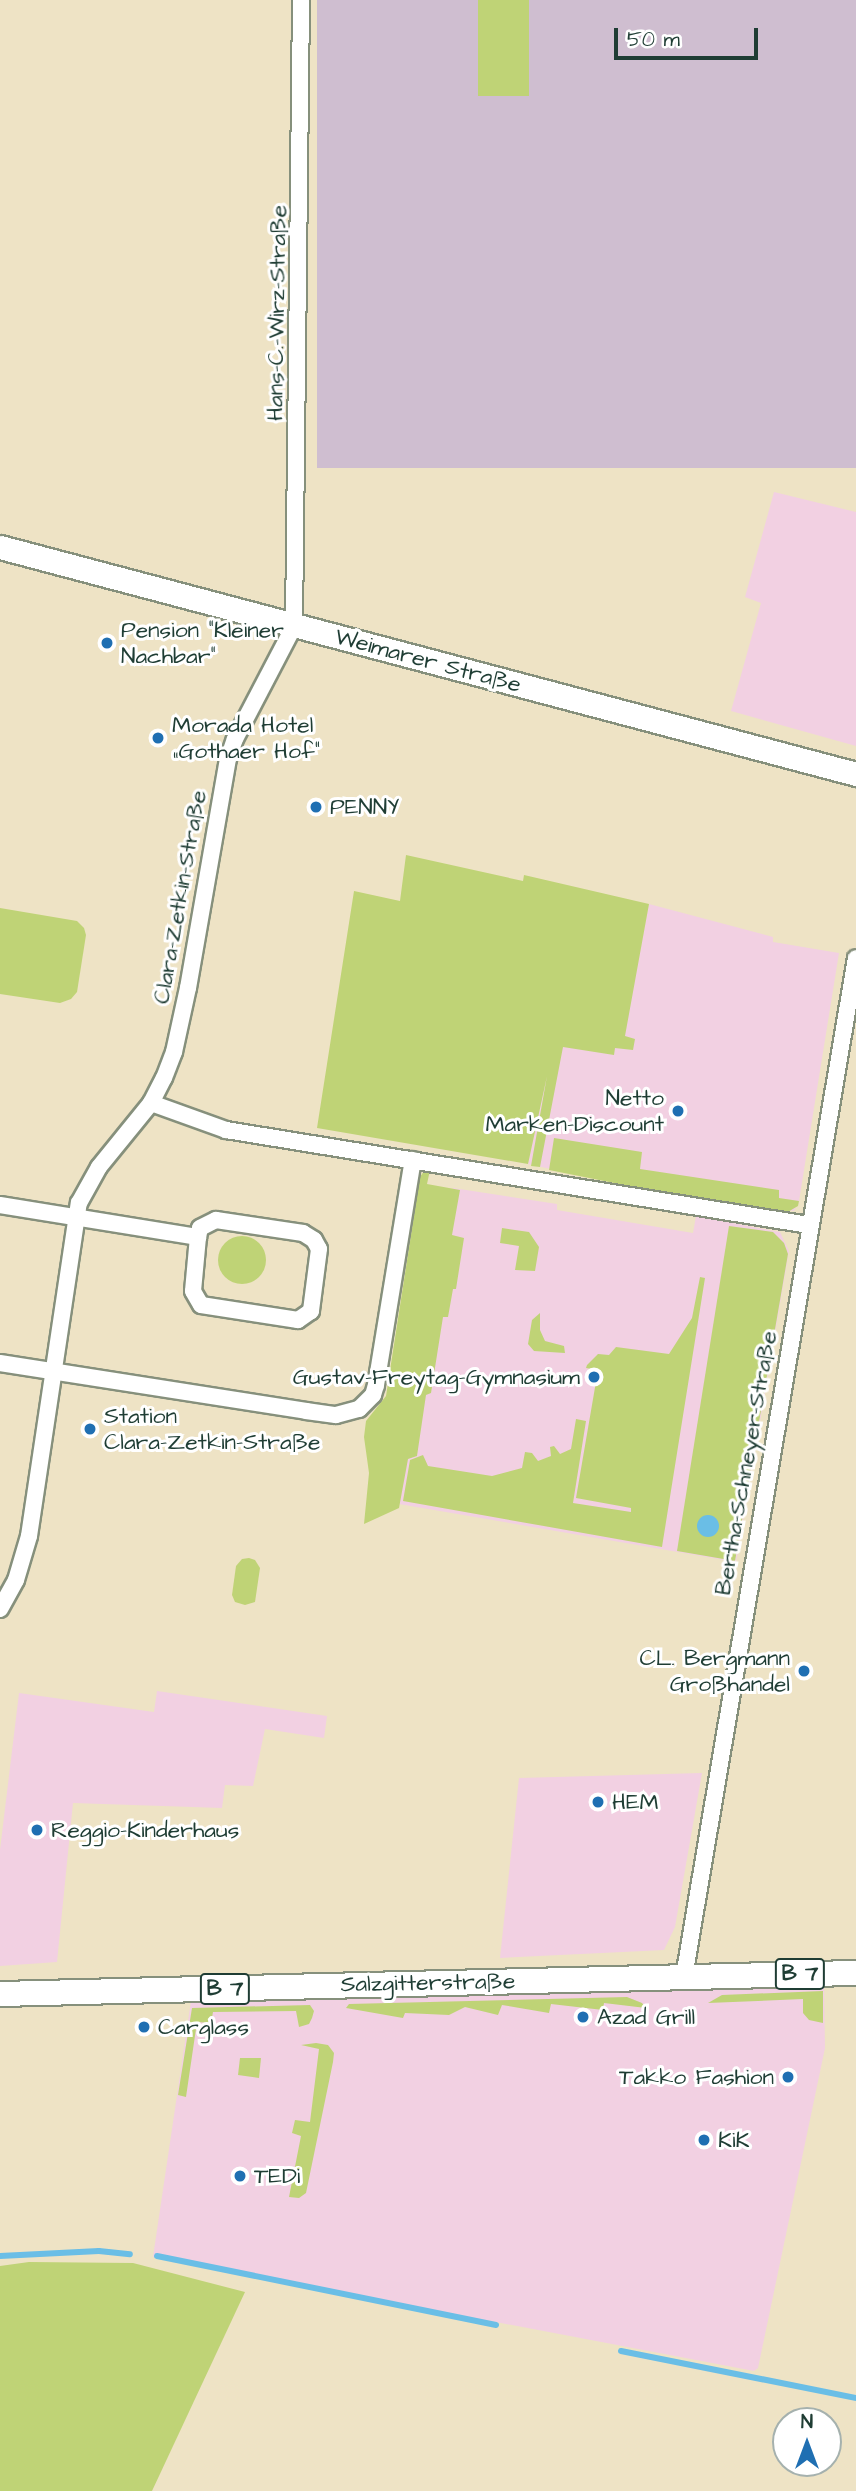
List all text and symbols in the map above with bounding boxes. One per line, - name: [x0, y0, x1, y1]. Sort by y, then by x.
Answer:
- scale bar: [618, 14, 762, 58]
- text: 50 m: [627, 25, 680, 54]
- street label: Hans-C.-Wirz-Straße: [261, 205, 293, 421]
- place label: Pension "Kleiner Nachbar": [121, 616, 284, 670]
- street label: Weimarer Straße: [332, 623, 524, 699]
- marker: Pension "Kleiner Nachbar": [99, 635, 115, 651]
- place label: Morada Hotel „Gothaer Hof“: [172, 711, 320, 765]
- marker: Morada Hotel „Gothaer Hof“: [150, 730, 166, 746]
- street label: Clara-Zetkin-Straße: [148, 788, 212, 1006]
- place label: PENNY: [330, 793, 399, 821]
- marker: PENNY: [308, 799, 324, 815]
- place label: Netto Marken-Discount: [485, 1084, 664, 1138]
- marker: Netto Marken-Discount: [670, 1103, 686, 1119]
- street label: Bertha-Schneyer-Straße: [709, 1329, 783, 1597]
- place label: Gustav-Freytag-Gymnasium: [293, 1363, 580, 1391]
- marker: Gustav-Freytag-Gymnasium: [586, 1369, 602, 1385]
- place label: Station Clara-Zetkin-Straße: [104, 1402, 320, 1456]
- marker: Station Clara-Zetkin-Straße: [82, 1421, 98, 1437]
- place label: CL. Bergmann Großhandel: [639, 1644, 790, 1698]
- marker: CL. Bergmann Großhandel: [796, 1663, 812, 1679]
- place label: HEM: [612, 1788, 659, 1816]
- marker: HEM: [590, 1794, 606, 1810]
- place label: Reggio-Kinderhaus: [51, 1816, 239, 1844]
- marker: Reggio-Kinderhaus: [29, 1822, 45, 1838]
- road number: B 7: [774, 1956, 826, 1992]
- street label: Salzgitterstraße: [340, 1968, 516, 1998]
- road number: B 7: [199, 1972, 251, 2007]
- place label: Azad Grill: [597, 2003, 695, 2031]
- marker: Azad Grill: [575, 2009, 591, 2025]
- place label: Carglass: [158, 2013, 249, 2041]
- marker: Carglass: [136, 2019, 152, 2035]
- place label: Takko Fashion: [619, 2063, 774, 2091]
- marker: Takko Fashion: [780, 2069, 796, 2085]
- place label: KiK: [718, 2126, 749, 2154]
- marker: KiK: [696, 2132, 712, 2148]
- place label: TEDi: [254, 2162, 300, 2190]
- marker: TEDi: [232, 2168, 248, 2184]
- north arrow: [772, 2407, 842, 2477]
- text: N: [801, 2409, 813, 2436]

